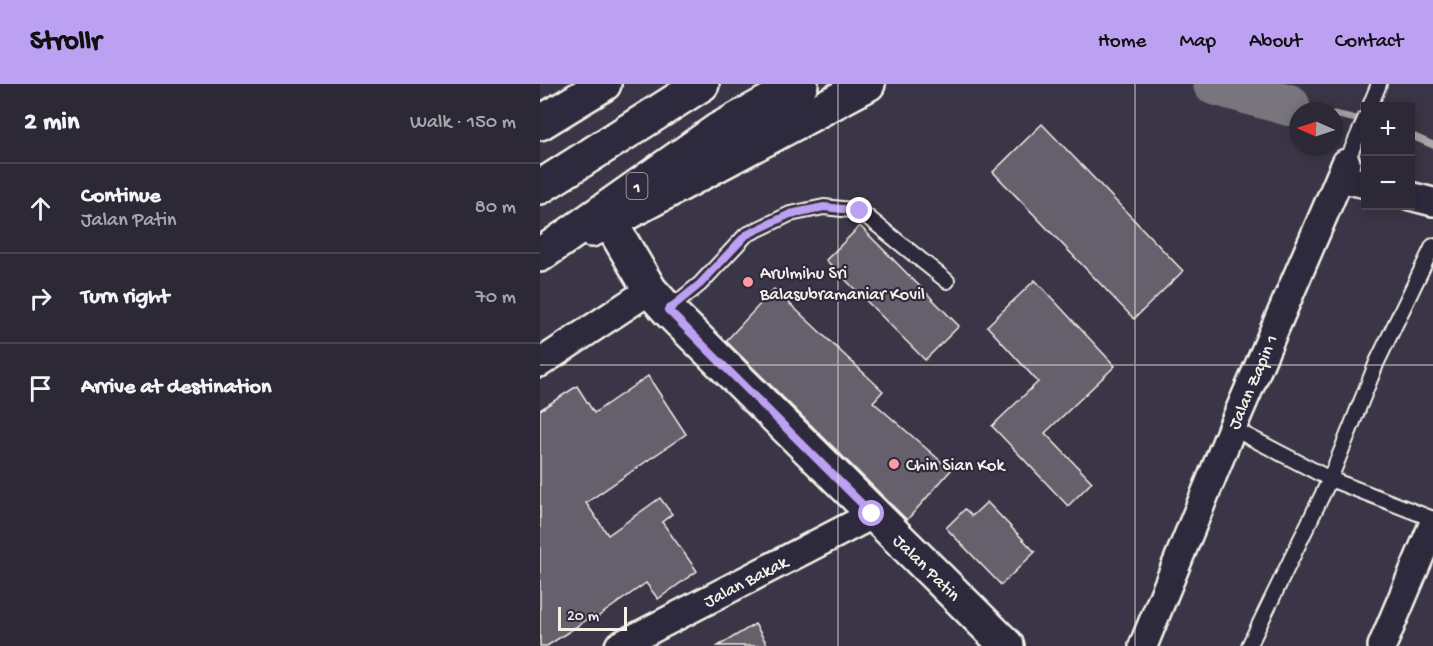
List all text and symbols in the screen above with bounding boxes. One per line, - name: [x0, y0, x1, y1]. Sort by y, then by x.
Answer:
- text: Strollr: [30, 26, 101, 59]
- text: Home: [1098, 30, 1146, 55]
- text: Map: [1179, 30, 1216, 55]
- text: About: [1249, 30, 1302, 55]
- text: Contact: [1335, 30, 1403, 55]
- north arrow: [1289, 102, 1343, 156]
- map controls: [1361, 102, 1415, 210]
- button: +: [1361, 102, 1415, 156]
- text: 2 min: [24, 108, 79, 139]
- text: Walk · 150 m: [410, 112, 516, 135]
- button: −: [1361, 156, 1415, 210]
- road number: 1: [626, 173, 648, 199]
- text: Continue: [81, 184, 161, 210]
- icon: ahead: [24, 192, 57, 225]
- text: 80 m: [475, 197, 516, 220]
- route end: [846, 197, 872, 223]
- text: Jalan Patin: [81, 210, 177, 233]
- place label: Arulmihu Sri Balasubramaniar Kovil: [759, 264, 925, 306]
- marker: Arulmihu Sri Balasubramaniar Kovil: [741, 275, 755, 289]
- icon: right: [24, 282, 57, 315]
- text: Turn right: [81, 285, 169, 311]
- text: 70 m: [475, 287, 516, 310]
- street label: Jalan Zapin 1: [1225, 332, 1284, 433]
- icon: arrive: [24, 372, 57, 405]
- text: Arrive at destination: [81, 375, 271, 401]
- place label: Chin Sian Kok: [906, 456, 1006, 477]
- marker: Chin Sian Kok: [887, 457, 901, 471]
- route start: [858, 500, 884, 526]
- street label: Jalan Patin: [888, 531, 964, 607]
- street label: Jalan Bakak: [701, 552, 794, 613]
- scale bar: [558, 604, 627, 632]
- text: 20 m: [567, 608, 599, 627]

